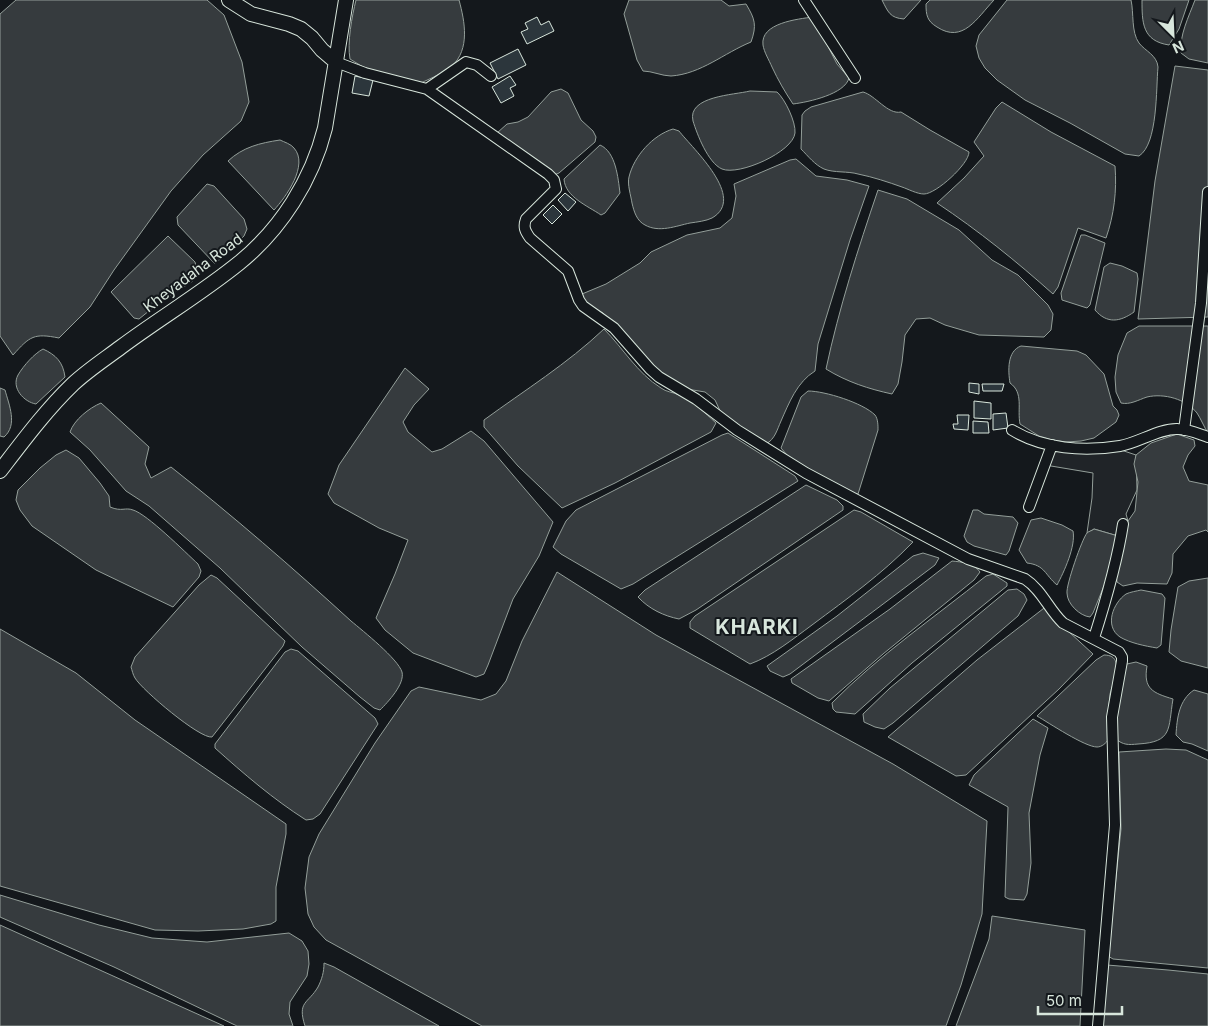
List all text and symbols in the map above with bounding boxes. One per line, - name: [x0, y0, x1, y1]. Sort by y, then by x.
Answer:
- north arrow: [1148, 10, 1198, 60]
- text: N: [1170, 37, 1187, 57]
- street label: Kheyadaha Road: [139, 229, 246, 316]
- district label: KHARKI: [715, 615, 799, 639]
- scale bar: [1038, 984, 1122, 1016]
- text: 50 m: [1046, 991, 1082, 1010]

